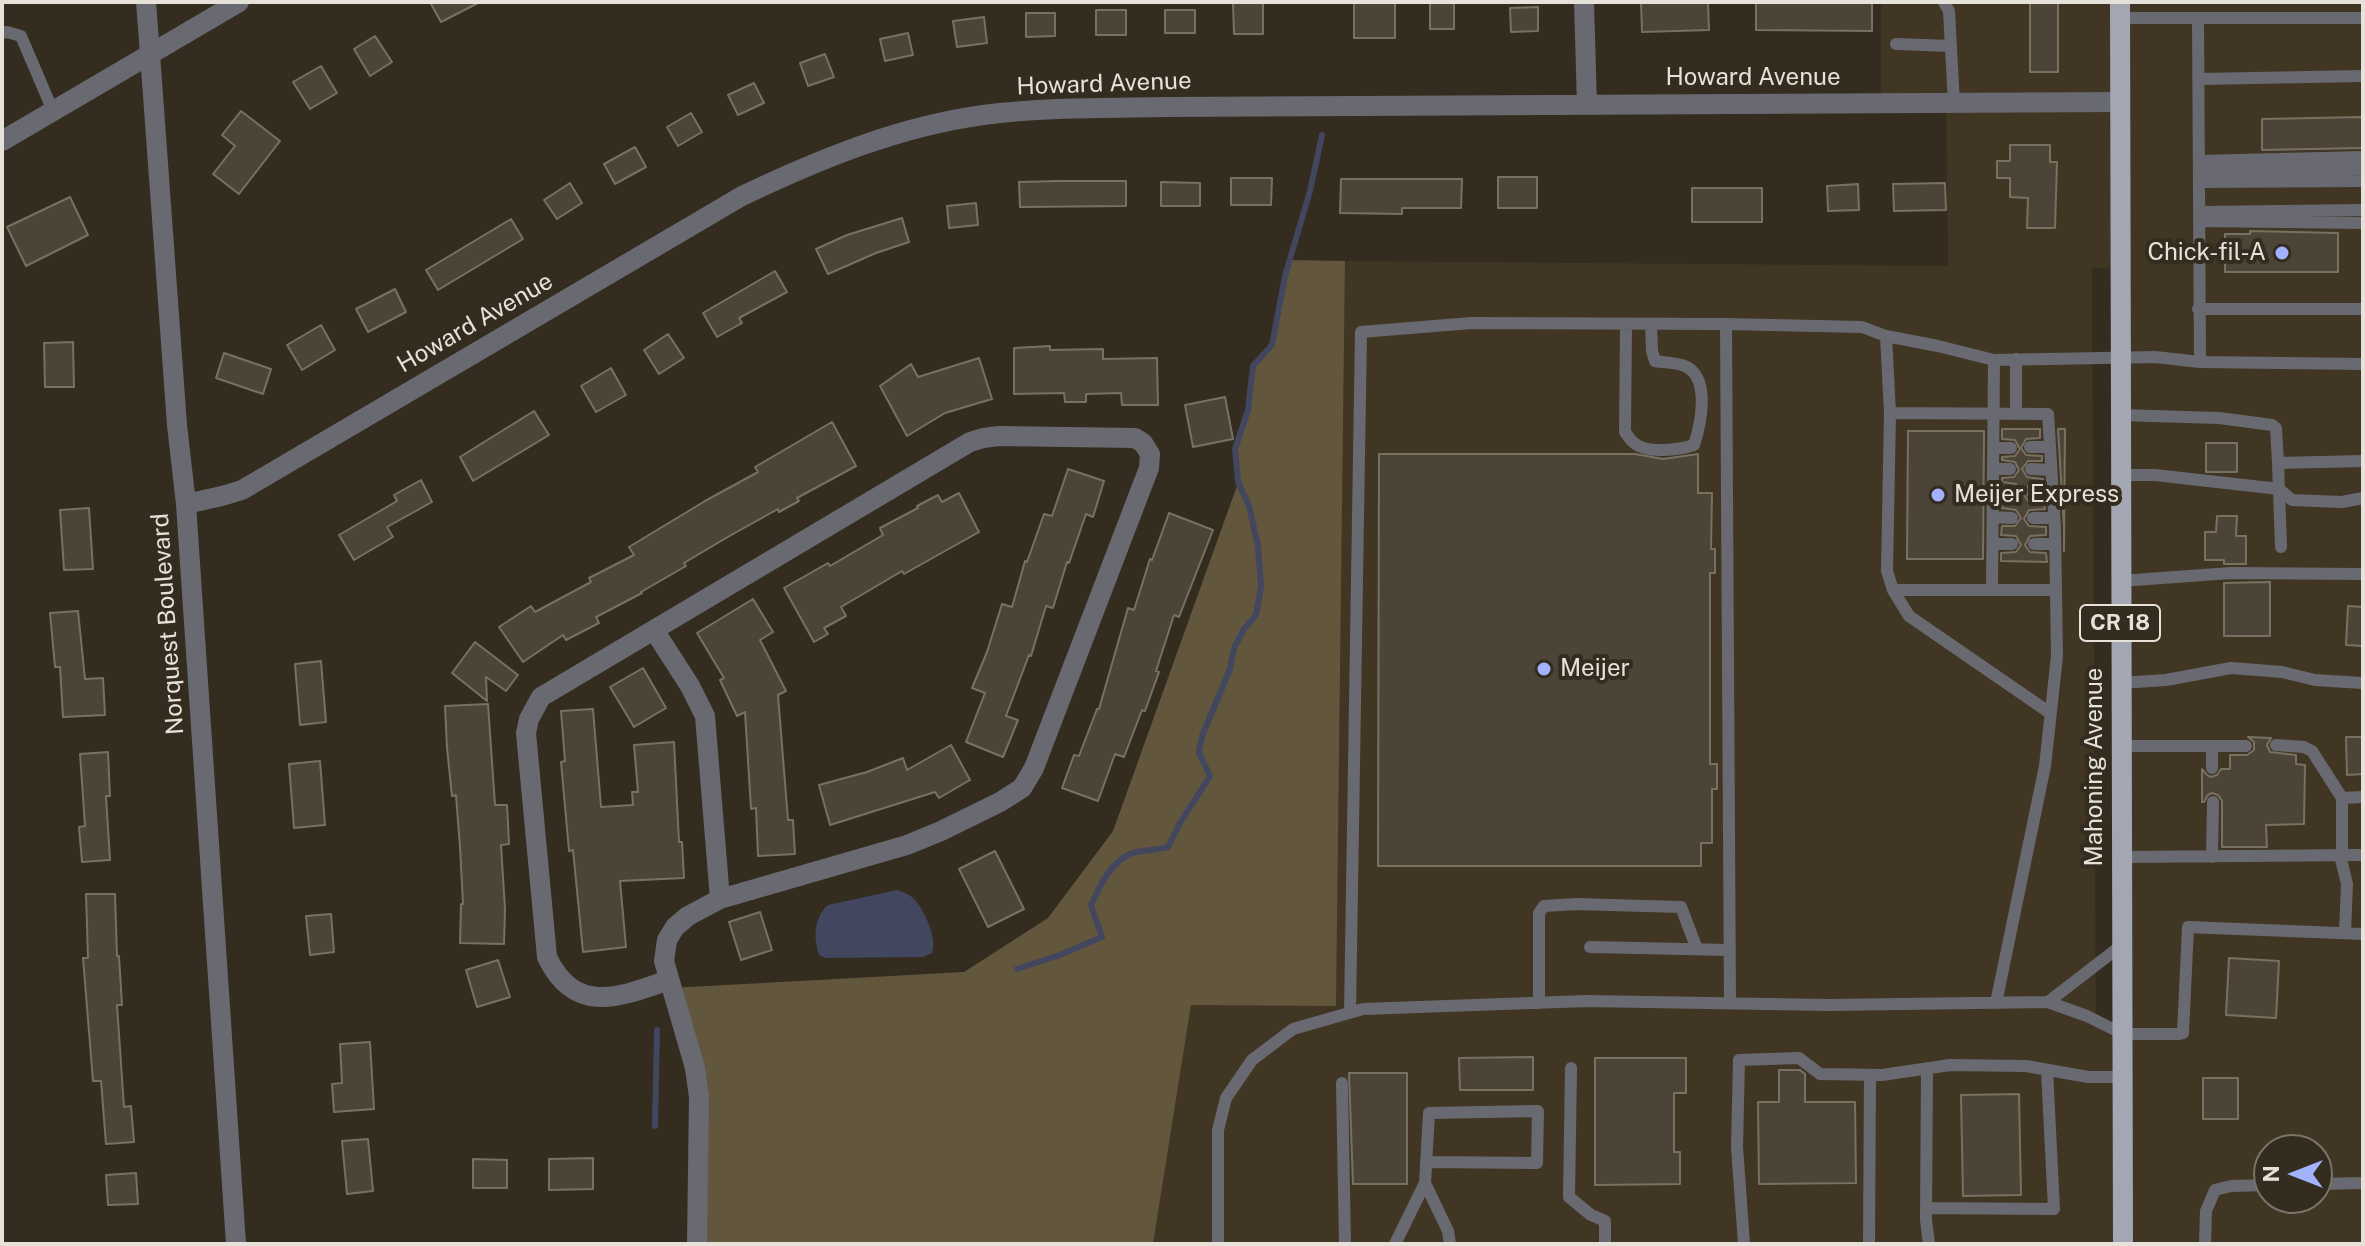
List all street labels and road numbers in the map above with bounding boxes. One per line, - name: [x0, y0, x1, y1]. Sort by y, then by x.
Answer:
- street label: Howard Avenue: [1665, 64, 1841, 92]
- street label: Howard Avenue: [1016, 67, 1192, 101]
- street label: Howard Avenue: [392, 267, 558, 379]
- street label: Norquest Boulevard: [146, 512, 190, 736]
- road number: CR 18: [2080, 605, 2160, 641]
- street label: Mahoning Avenue: [2081, 668, 2109, 866]

